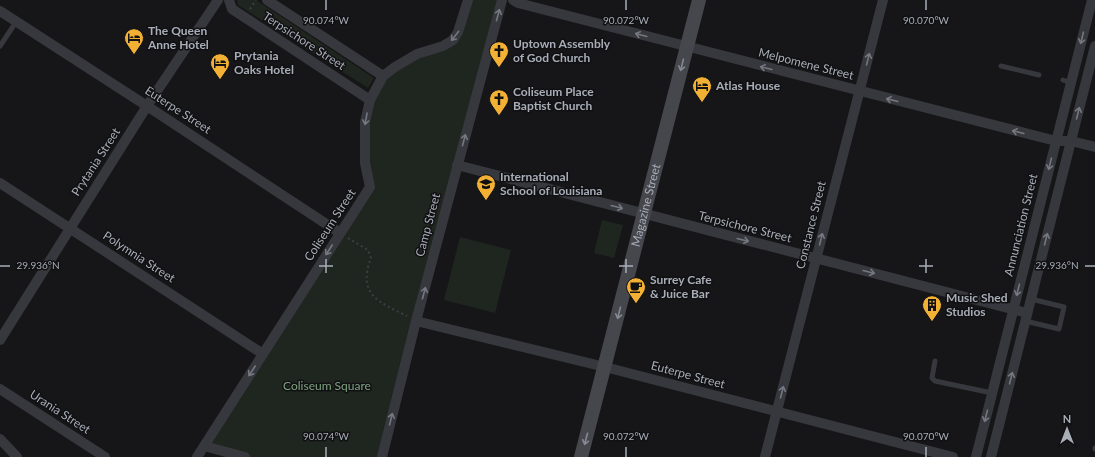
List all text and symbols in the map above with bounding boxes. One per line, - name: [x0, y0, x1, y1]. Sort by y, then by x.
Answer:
- street label: Terpsichore Street: [260, 8, 349, 73]
- one-way arrow: [495, 9, 502, 22]
- text: 90.074°W: [303, 14, 350, 26]
- text: 90.072°W: [603, 14, 650, 26]
- text: 90.070°W: [903, 14, 950, 26]
- place label: The Queen Anne Hotel: [147, 23, 209, 52]
- hotel icon: The Queen Anne Hotel: [123, 27, 145, 55]
- one-way arrow: [450, 31, 459, 41]
- one-way arrow: [634, 31, 647, 38]
- one-way arrow: [1078, 31, 1085, 44]
- place label: Uptown Assembly of God Church: [513, 36, 611, 65]
- church icon: Uptown Assembly of God Church: [488, 40, 510, 68]
- street label: Melpomene Street: [757, 44, 856, 83]
- place label: Prytania Oaks Hotel: [234, 48, 294, 77]
- hotel icon: Prytania Oaks Hotel: [209, 52, 231, 80]
- one-way arrow: [864, 53, 872, 66]
- one-way arrow: [678, 58, 685, 71]
- one-way arrow: [760, 63, 773, 71]
- hotel icon: Atlas House: [691, 75, 713, 103]
- place label: Atlas House: [715, 78, 781, 93]
- street label: Euterpe Street: [142, 83, 215, 137]
- place label: Coliseum Place Baptist Church: [513, 84, 594, 113]
- church icon: Coliseum Place Baptist Church: [488, 88, 510, 116]
- one-way arrow: [886, 95, 899, 103]
- one-way arrow: [1075, 107, 1083, 120]
- one-way arrow: [362, 112, 370, 125]
- street label: Prytania Street: [68, 124, 124, 199]
- one-way arrow: [1012, 127, 1025, 135]
- one-way arrow: [461, 134, 468, 147]
- one-way arrow: [1046, 157, 1054, 170]
- street label: Magazine Street: [628, 161, 664, 248]
- place label: International School of Louisiana: [500, 169, 602, 198]
- street label: Annunciation Street: [1001, 171, 1041, 278]
- school or university icon: International School of Louisiana: [475, 173, 497, 201]
- street label: Constance Street: [792, 179, 829, 270]
- street label: Coliseum Street: [301, 185, 359, 264]
- street label: Camp Street: [412, 191, 443, 258]
- one-way arrow: [610, 204, 623, 211]
- street label: Terpsichore Street: [697, 208, 794, 246]
- street label: Polymnia Street: [100, 228, 179, 286]
- one-way arrow: [818, 233, 825, 246]
- one-way arrow: [1043, 233, 1050, 246]
- one-way arrow: [736, 236, 749, 244]
- one-way arrow: [325, 244, 333, 256]
- text: 29.936°N: [16, 259, 60, 271]
- text: 29.936°N: [1035, 259, 1079, 271]
- one-way arrow: [862, 269, 875, 276]
- place label: Surrey Cafe & Juice Bar: [650, 272, 712, 301]
- cafe icon: Surrey Cafe & Juice Bar: [625, 276, 647, 304]
- one-way arrow: [1014, 283, 1021, 296]
- one-way arrow: [420, 287, 428, 300]
- place label: Music Shed Studios: [946, 290, 1008, 319]
- building icon: Music Shed Studios: [921, 294, 943, 322]
- one-way arrow: [614, 306, 622, 319]
- street label: Euterpe Street: [649, 357, 727, 392]
- one-way arrow: [247, 365, 255, 377]
- one-way arrow: [1007, 372, 1015, 385]
- park label: Coliseum Square: [283, 378, 371, 393]
- street label: Urania Street: [27, 386, 94, 437]
- one-way arrow: [779, 386, 786, 399]
- one-way arrow: [982, 409, 990, 422]
- north arrow: [1047, 409, 1087, 449]
- text: N: [1063, 412, 1071, 425]
- one-way arrow: [388, 413, 396, 426]
- text: 90.074°W: [303, 430, 350, 442]
- text: 90.072°W: [603, 430, 650, 442]
- text: 90.070°W: [903, 430, 950, 442]
- one-way arrow: [582, 432, 589, 445]

